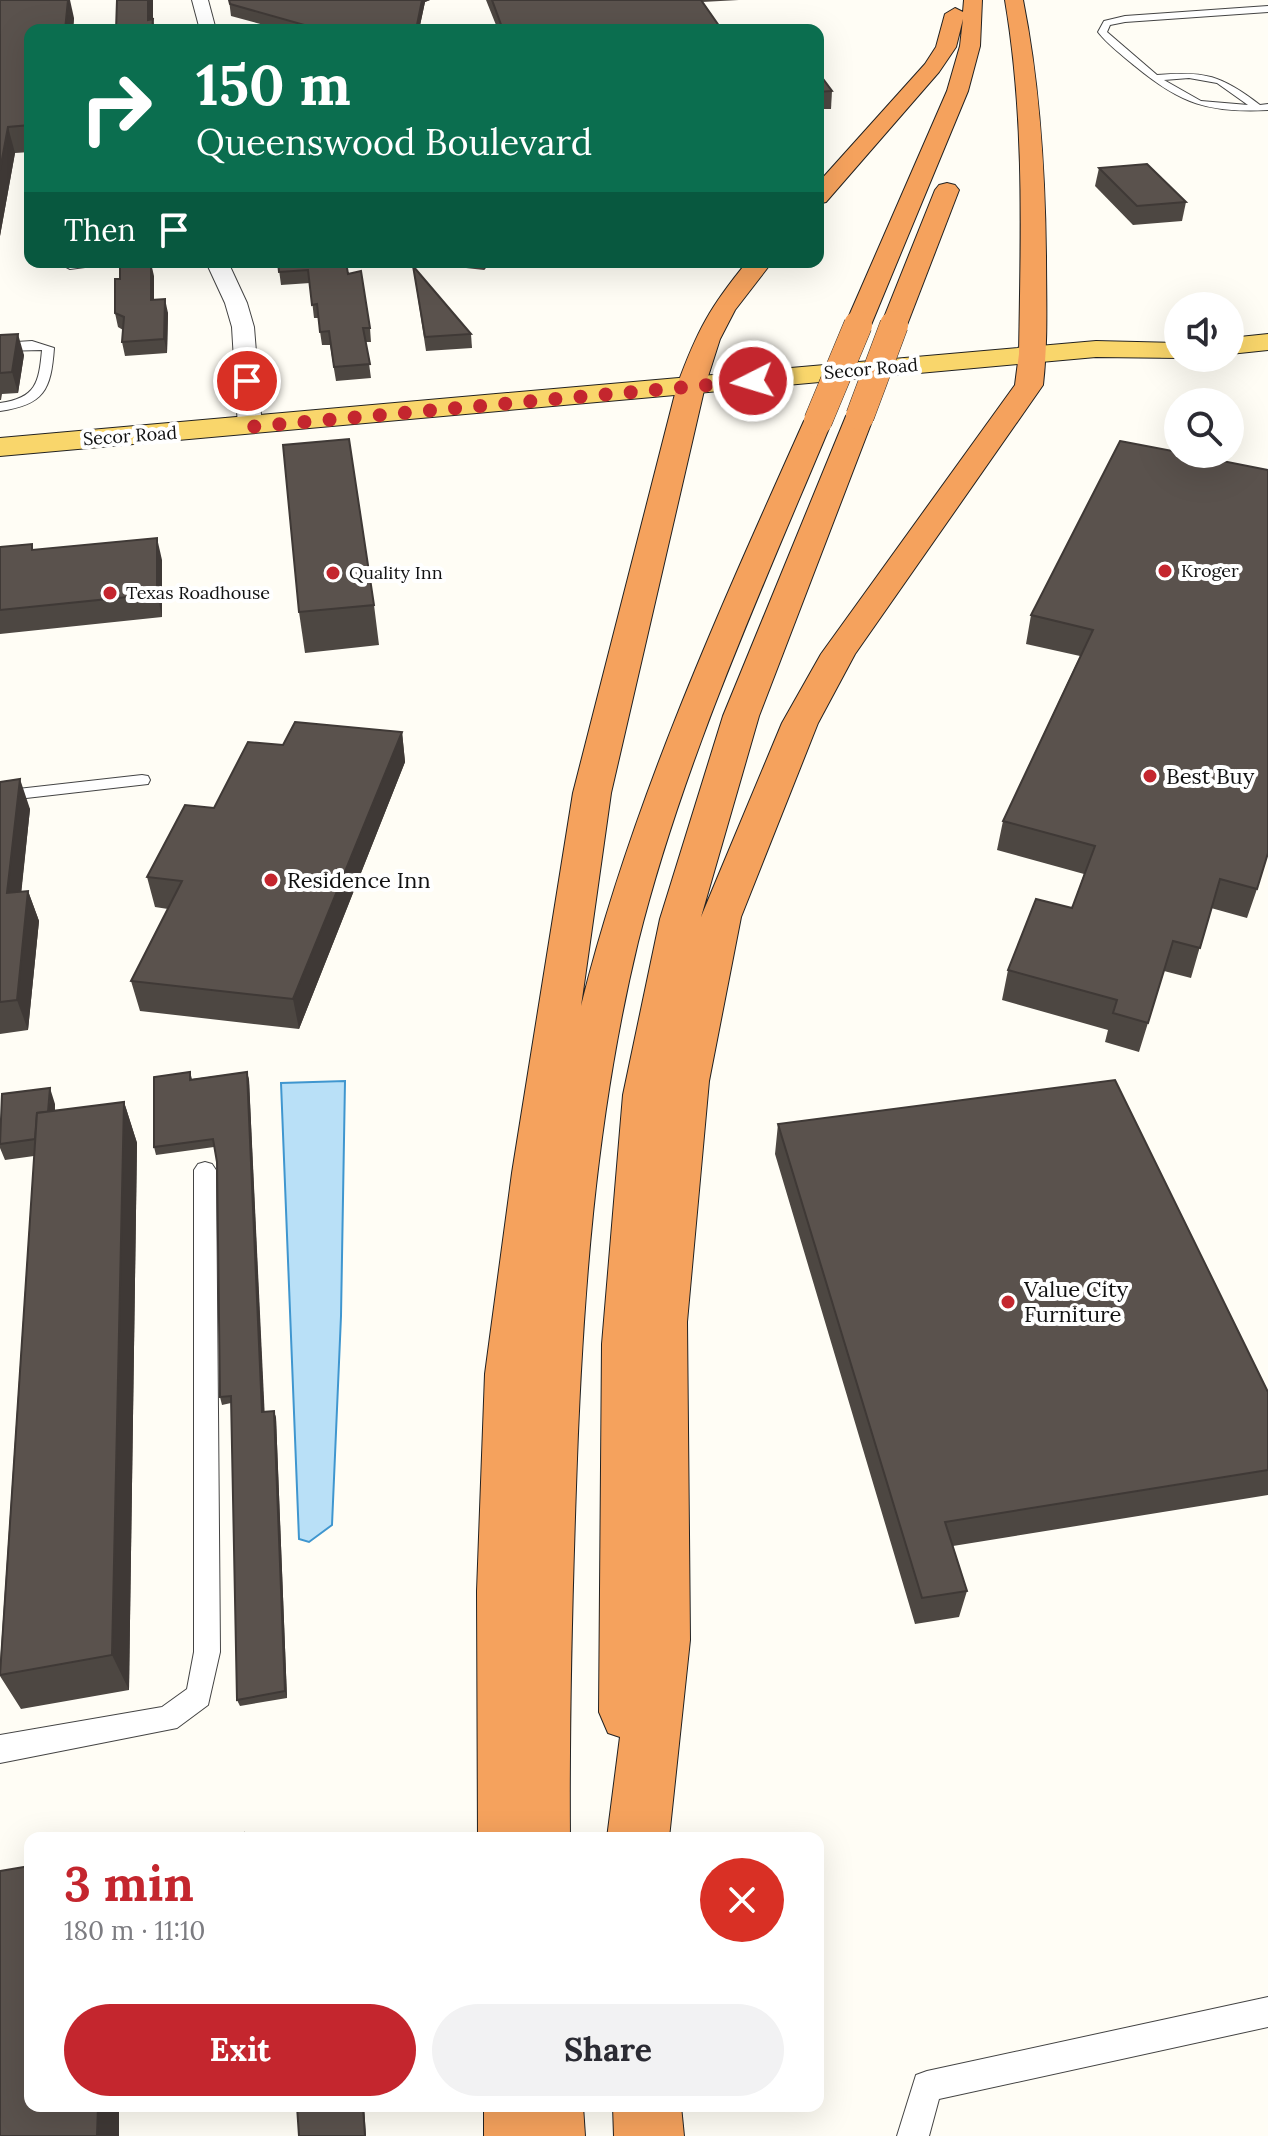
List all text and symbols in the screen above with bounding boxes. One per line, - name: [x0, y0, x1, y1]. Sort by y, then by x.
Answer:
- text: 150 m: [196, 49, 351, 120]
- icon: right: [64, 56, 168, 160]
- text: Queenswood Boulevard: [196, 119, 592, 165]
- icon: arrive: [152, 208, 196, 252]
- text: Then: [64, 211, 136, 249]
- map controls: [1164, 292, 1244, 468]
- button: sound: [1164, 292, 1244, 372]
- position arrow: [711, 339, 795, 423]
- pin: [213, 347, 281, 415]
- street label: Secor Road: [823, 353, 919, 384]
- icon: arrive: [225, 359, 269, 403]
- button: search: [1164, 388, 1244, 468]
- street label: Secor Road: [82, 421, 178, 450]
- place label: Kroger: [1181, 559, 1239, 582]
- place label: Quality Inn: [349, 561, 443, 584]
- marker: Kroger: [1156, 562, 1174, 580]
- marker: Quality Inn: [324, 564, 342, 582]
- place label: Texas Roadhouse: [126, 581, 270, 604]
- marker: Texas Roadhouse: [101, 584, 119, 602]
- place label: Best Buy: [1166, 762, 1255, 790]
- marker: Best Buy: [1141, 767, 1159, 785]
- place label: Residence Inn: [287, 866, 431, 894]
- marker: Residence Inn: [262, 871, 280, 889]
- place label: Value City Furniture: [1023, 1275, 1128, 1328]
- marker: Value City Furniture: [999, 1293, 1017, 1311]
- text: 3 min: [64, 1853, 194, 1914]
- button: close: [700, 1858, 784, 1942]
- text: 180 m · 11:10: [64, 1914, 206, 1947]
- button: Exit: [64, 2004, 416, 2096]
- button: Share: [432, 2004, 784, 2096]

